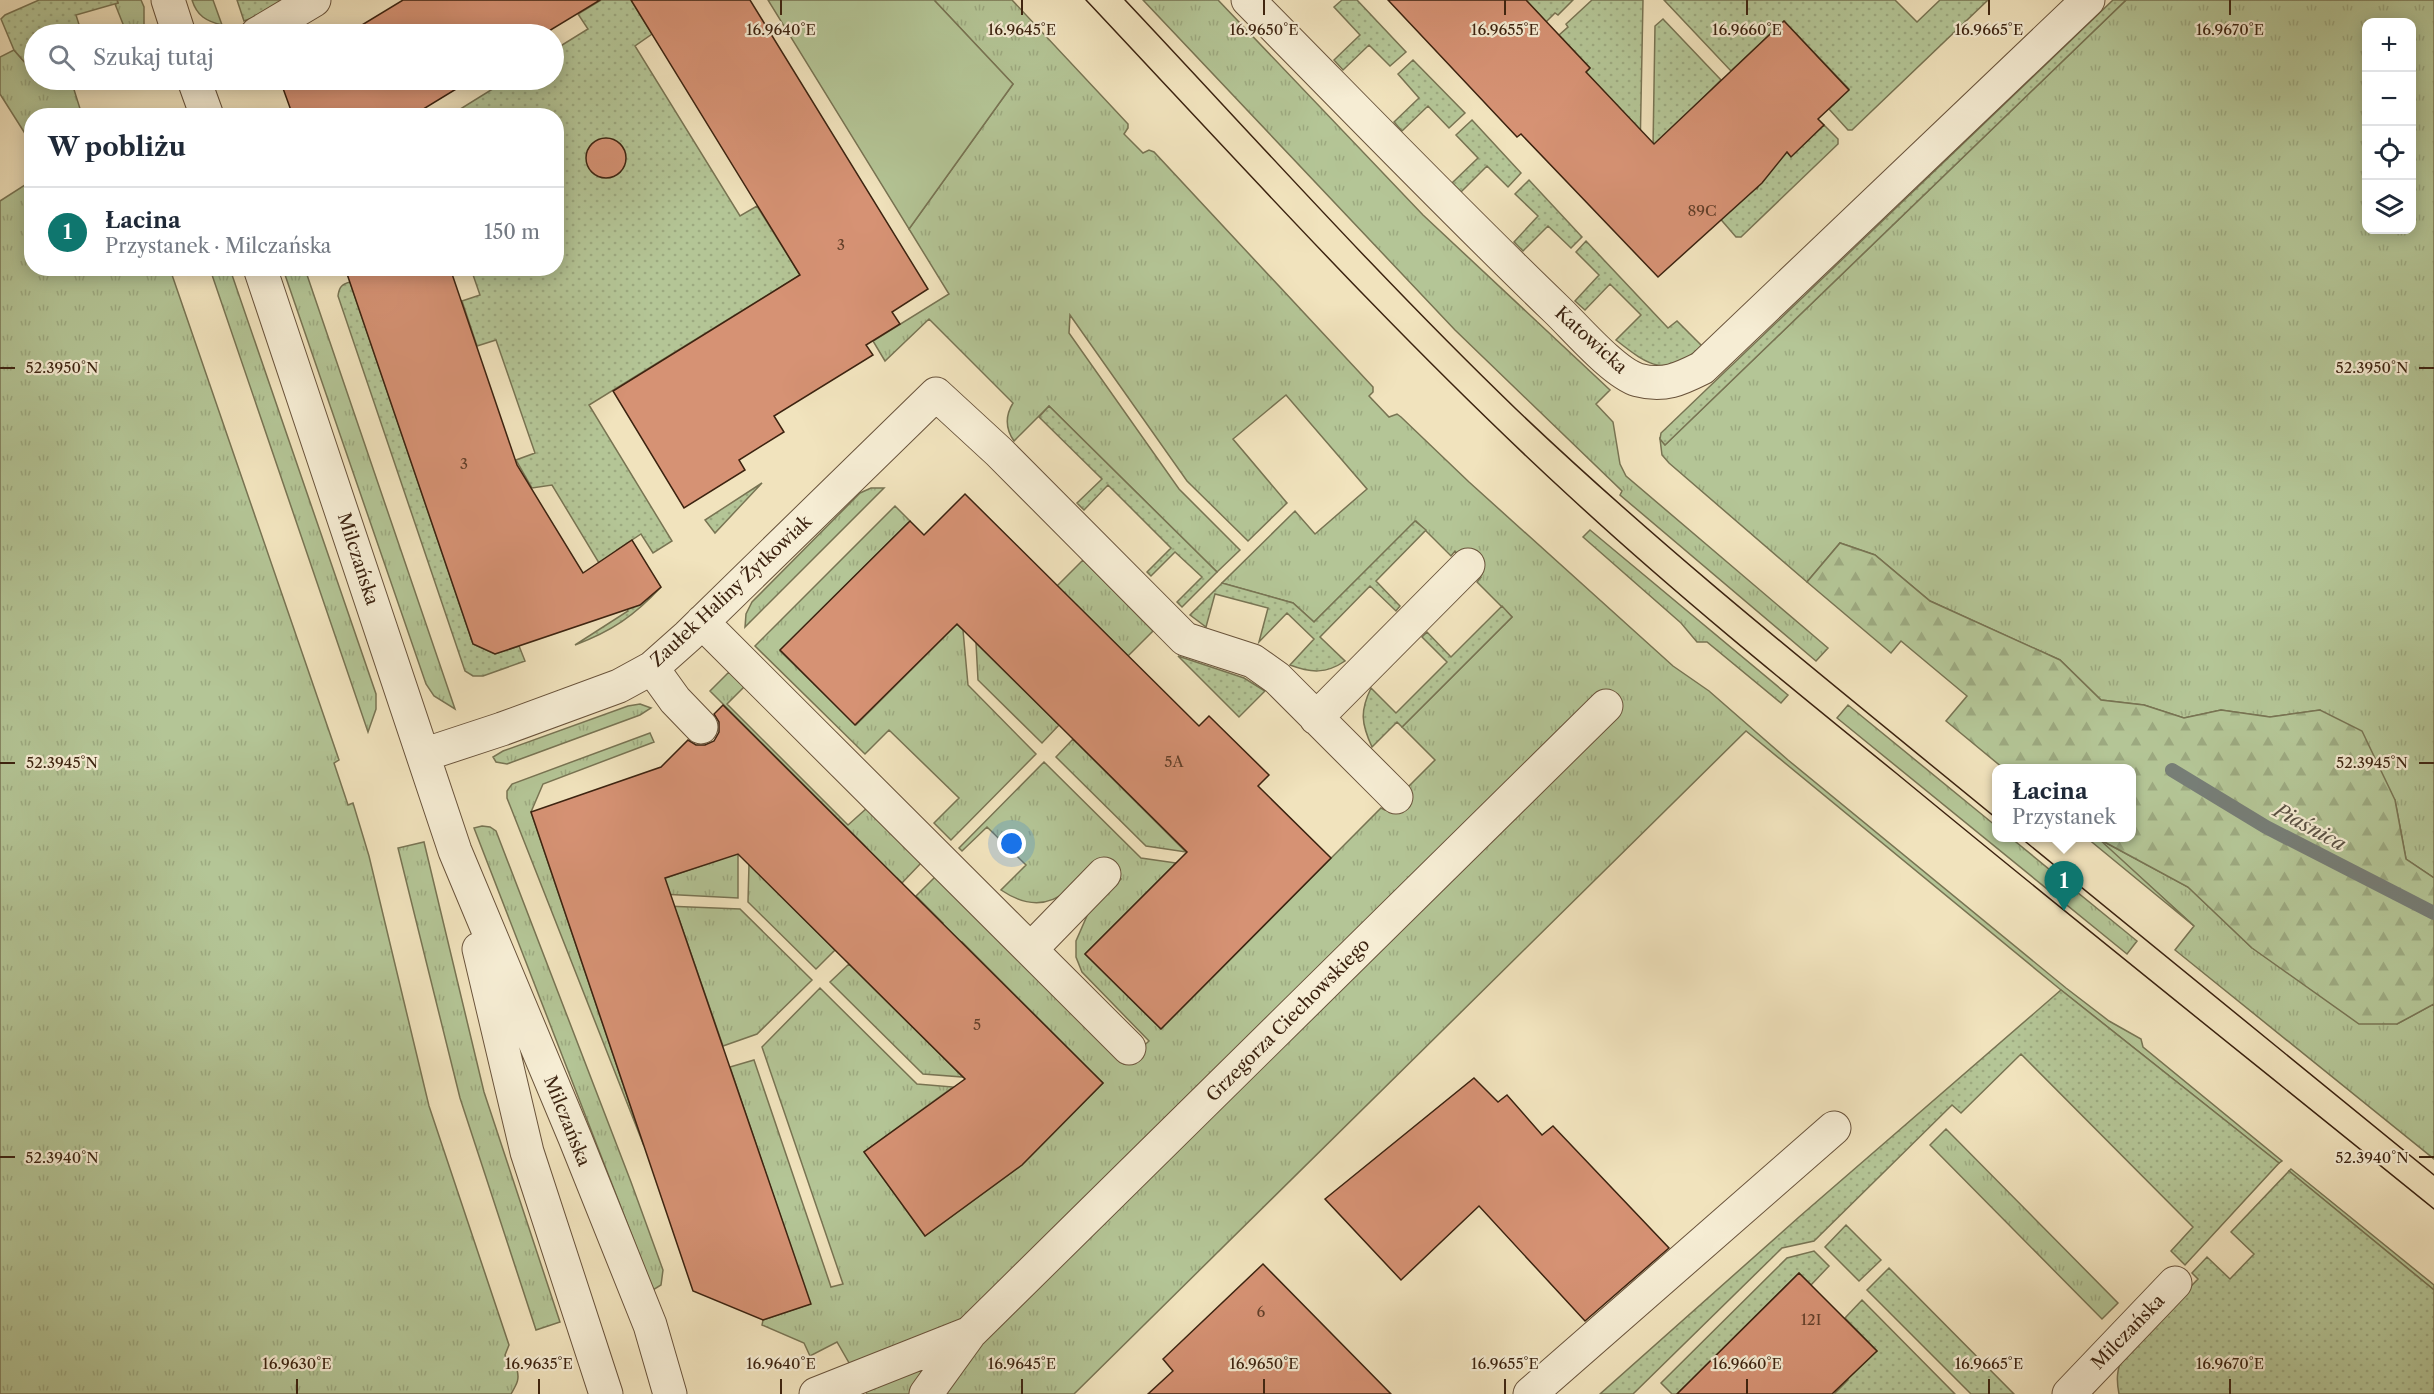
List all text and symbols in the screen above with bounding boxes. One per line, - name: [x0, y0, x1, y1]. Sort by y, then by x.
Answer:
- map controls: [2362, 18, 2416, 234]
- button: +: [2362, 18, 2416, 72]
- text: 16.9640°E: [746, 20, 816, 39]
- text: 16.9645°E: [988, 20, 1056, 39]
- text: 16.9650°E: [1229, 20, 1299, 39]
- text: 16.9655°E: [1471, 20, 1539, 39]
- text: 16.9660°E: [1712, 20, 1782, 39]
- text: 16.9665°E: [1955, 20, 2023, 39]
- text: 16.9670°E: [2196, 20, 2264, 39]
- search box: [24, 24, 564, 90]
- icon: search: [45, 41, 78, 74]
- text: Szukaj tutaj: [93, 44, 214, 71]
- button: −: [2362, 72, 2416, 126]
- button: locate: [2362, 126, 2416, 180]
- text: W pobliżu: [48, 131, 186, 163]
- button: layers: [2362, 180, 2416, 234]
- house number: 89C: [1687, 201, 1717, 220]
- text: Łacina: [105, 207, 181, 234]
- text: 1: [63, 220, 72, 244]
- text: 150 m: [484, 220, 540, 244]
- text: Przystanek · Milczańska: [105, 234, 331, 258]
- house number: 3: [837, 235, 845, 254]
- street label: Katowicka: [1550, 302, 1632, 379]
- text: 52.3950°N: [26, 358, 98, 377]
- text: 52.3950°N: [2336, 358, 2408, 377]
- house number: 3: [460, 454, 468, 473]
- street label: Zaułek Haliny Żytkowiak: [645, 509, 817, 671]
- street label: Milczańska: [333, 510, 383, 608]
- house number: 5A: [1164, 752, 1185, 771]
- text: 52.3945°N: [26, 753, 98, 772]
- text: 52.3945°N: [2336, 753, 2408, 772]
- popup: [1992, 764, 2136, 842]
- text: Łacina: [2012, 778, 2088, 805]
- water label: Piaśnica: [2268, 797, 2350, 856]
- text: Przystanek: [2012, 805, 2116, 829]
- your location: [997, 829, 1026, 858]
- pin: 1: [2044, 862, 2084, 911]
- street label: Grzegorza Ciechowskiego: [1202, 934, 1374, 1106]
- house number: 5: [973, 1015, 981, 1034]
- street label: Milczańska: [539, 1073, 595, 1170]
- text: 52.3940°N: [25, 1148, 99, 1167]
- text: 52.3940°N: [2335, 1148, 2409, 1167]
- street label: Milczańska: [2087, 1290, 2169, 1374]
- house number: 6: [1257, 1302, 1266, 1321]
- house number: 12I: [1801, 1310, 1821, 1329]
- text: 16.9630°E: [262, 1354, 332, 1373]
- text: 16.9635°E: [505, 1354, 573, 1373]
- text: 16.9640°E: [746, 1354, 816, 1373]
- text: 16.9645°E: [988, 1354, 1056, 1373]
- text: 16.9650°E: [1229, 1354, 1299, 1373]
- text: 16.9655°E: [1471, 1354, 1539, 1373]
- text: 16.9660°E: [1712, 1354, 1782, 1373]
- text: 16.9665°E: [1955, 1354, 2023, 1373]
- text: 16.9670°E: [2196, 1354, 2264, 1373]

